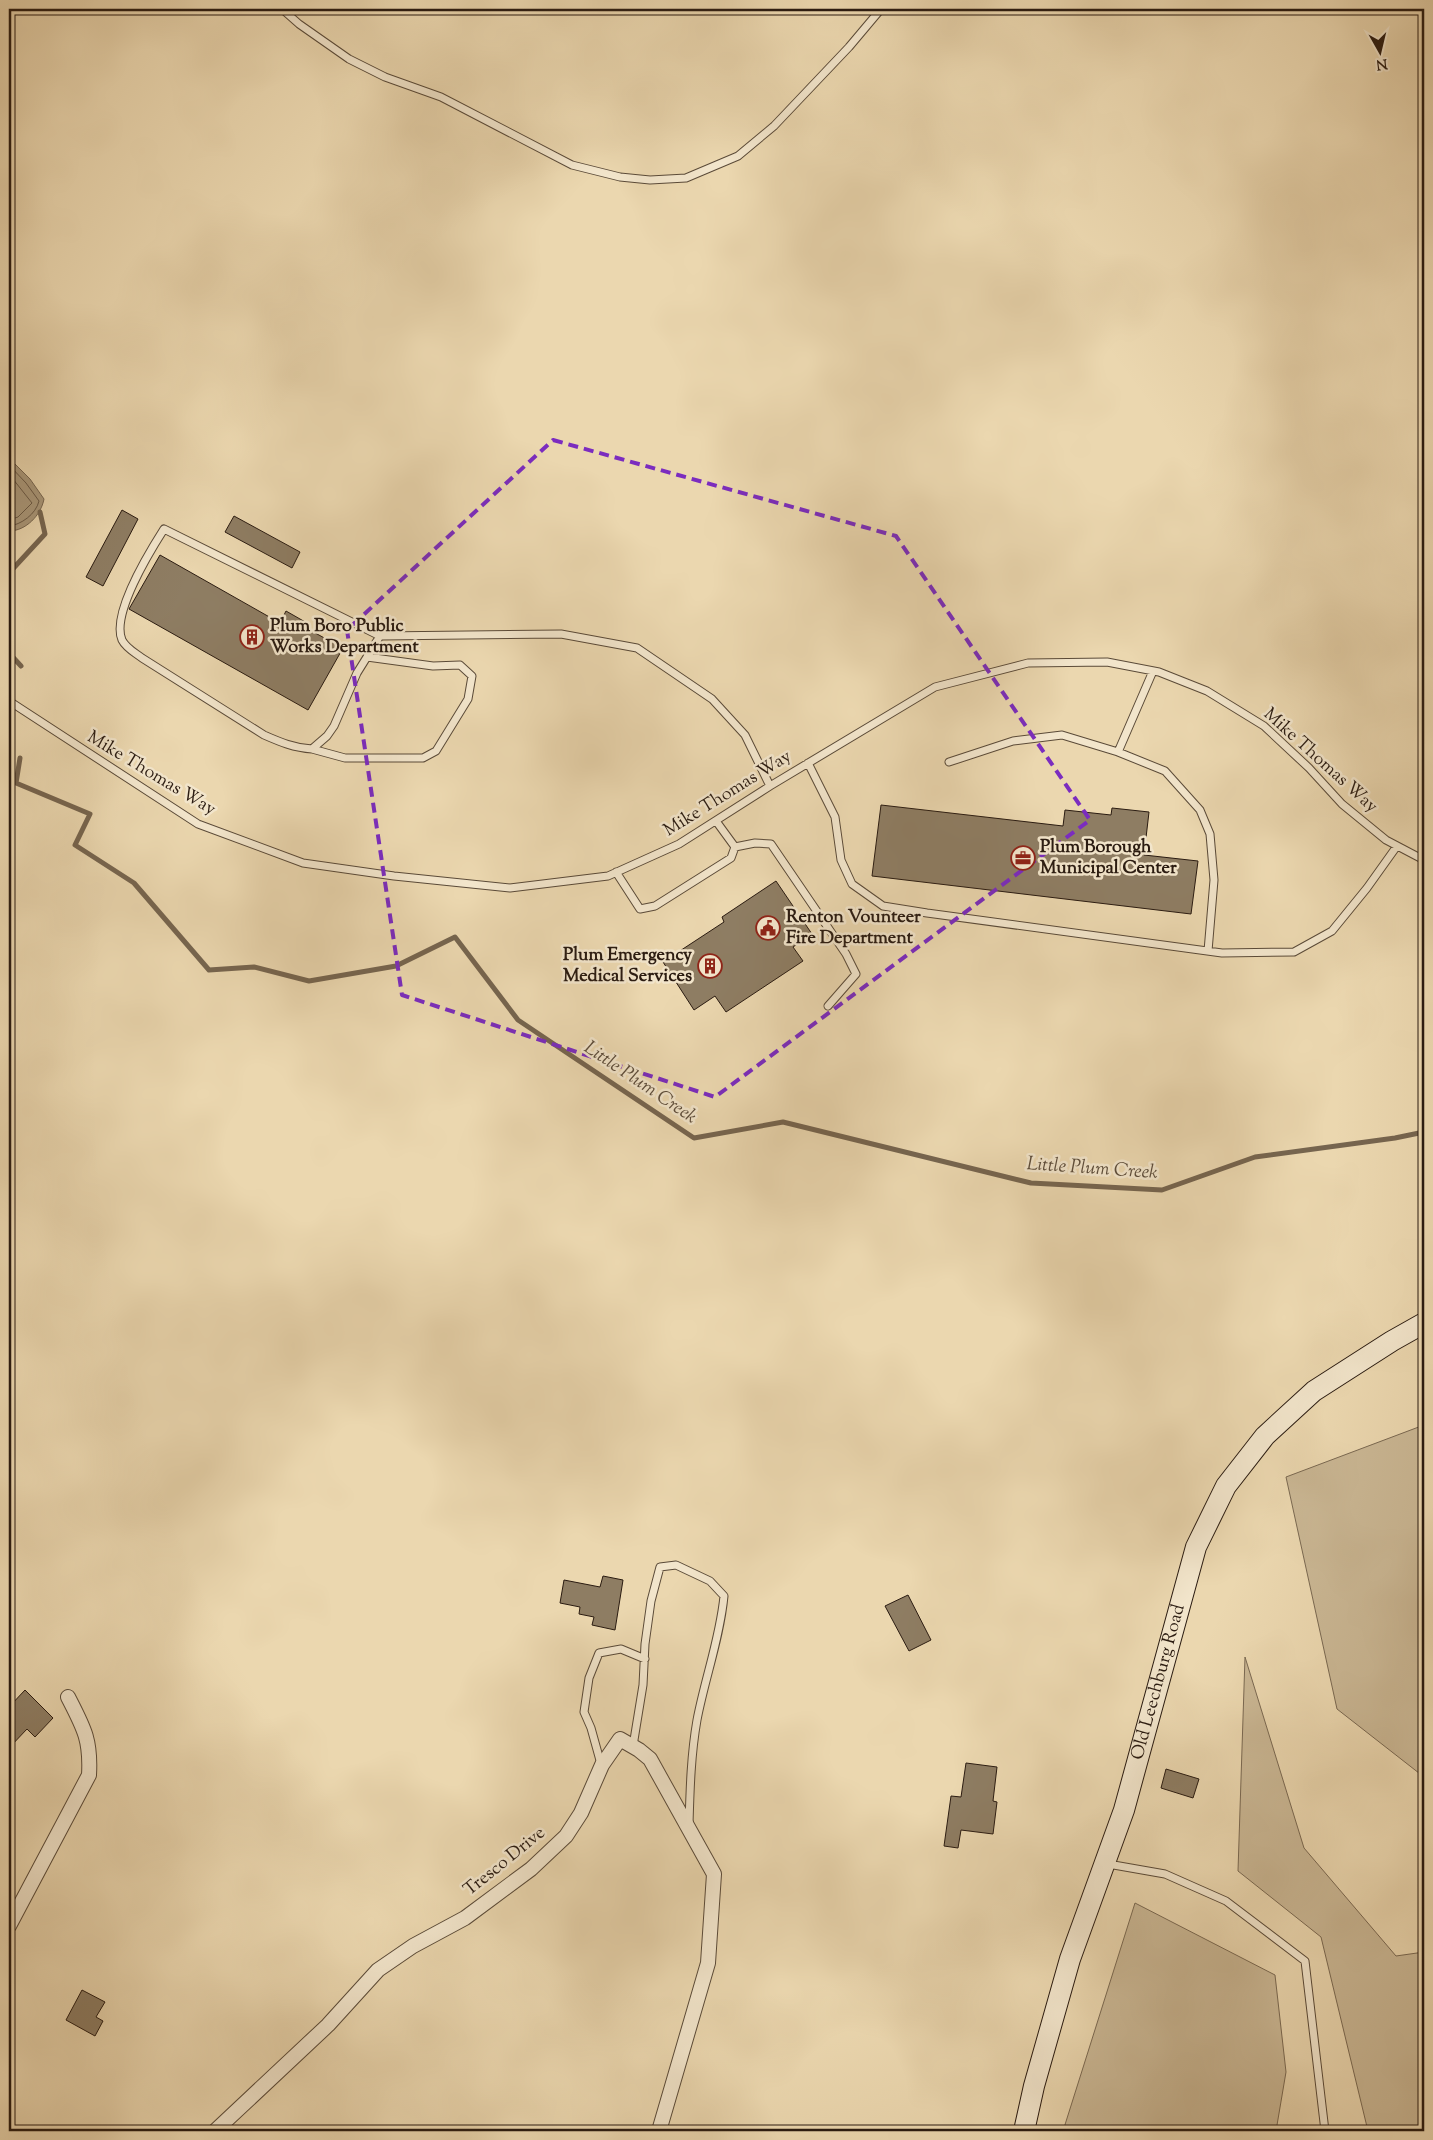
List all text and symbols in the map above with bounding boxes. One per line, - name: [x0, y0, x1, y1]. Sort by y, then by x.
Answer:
- north arrow: [1356, 28, 1406, 78]
- text: N: [1375, 52, 1388, 74]
- place label: Plum Boro Public Works Department: [270, 614, 419, 661]
- building icon: Plum Boro Public Works Department: [239, 624, 265, 650]
- street label: Mike Thomas Way: [1257, 702, 1383, 820]
- street label: Mike Thomas Way: [82, 725, 220, 823]
- street label: Mike Thomas Way: [659, 744, 797, 844]
- place label: Plum Borough Municipal Center: [1040, 835, 1177, 882]
- office icon: Plum Borough Municipal Center: [1010, 845, 1036, 871]
- place label: Renton Vounteer Fire Department: [786, 905, 921, 952]
- public building icon: Renton Vounteer Fire Department: [755, 915, 781, 941]
- place label: Plum Emergency Medical Services: [563, 943, 692, 990]
- building icon: Plum Emergency Medical Services: [697, 953, 723, 979]
- water label: Little Plum Creek: [578, 1035, 702, 1131]
- water label: Little Plum Creek: [1026, 1151, 1159, 1187]
- street label: Old Leechburg Road: [1125, 1601, 1193, 1763]
- street label: Tresco Drive: [459, 1821, 551, 1903]

